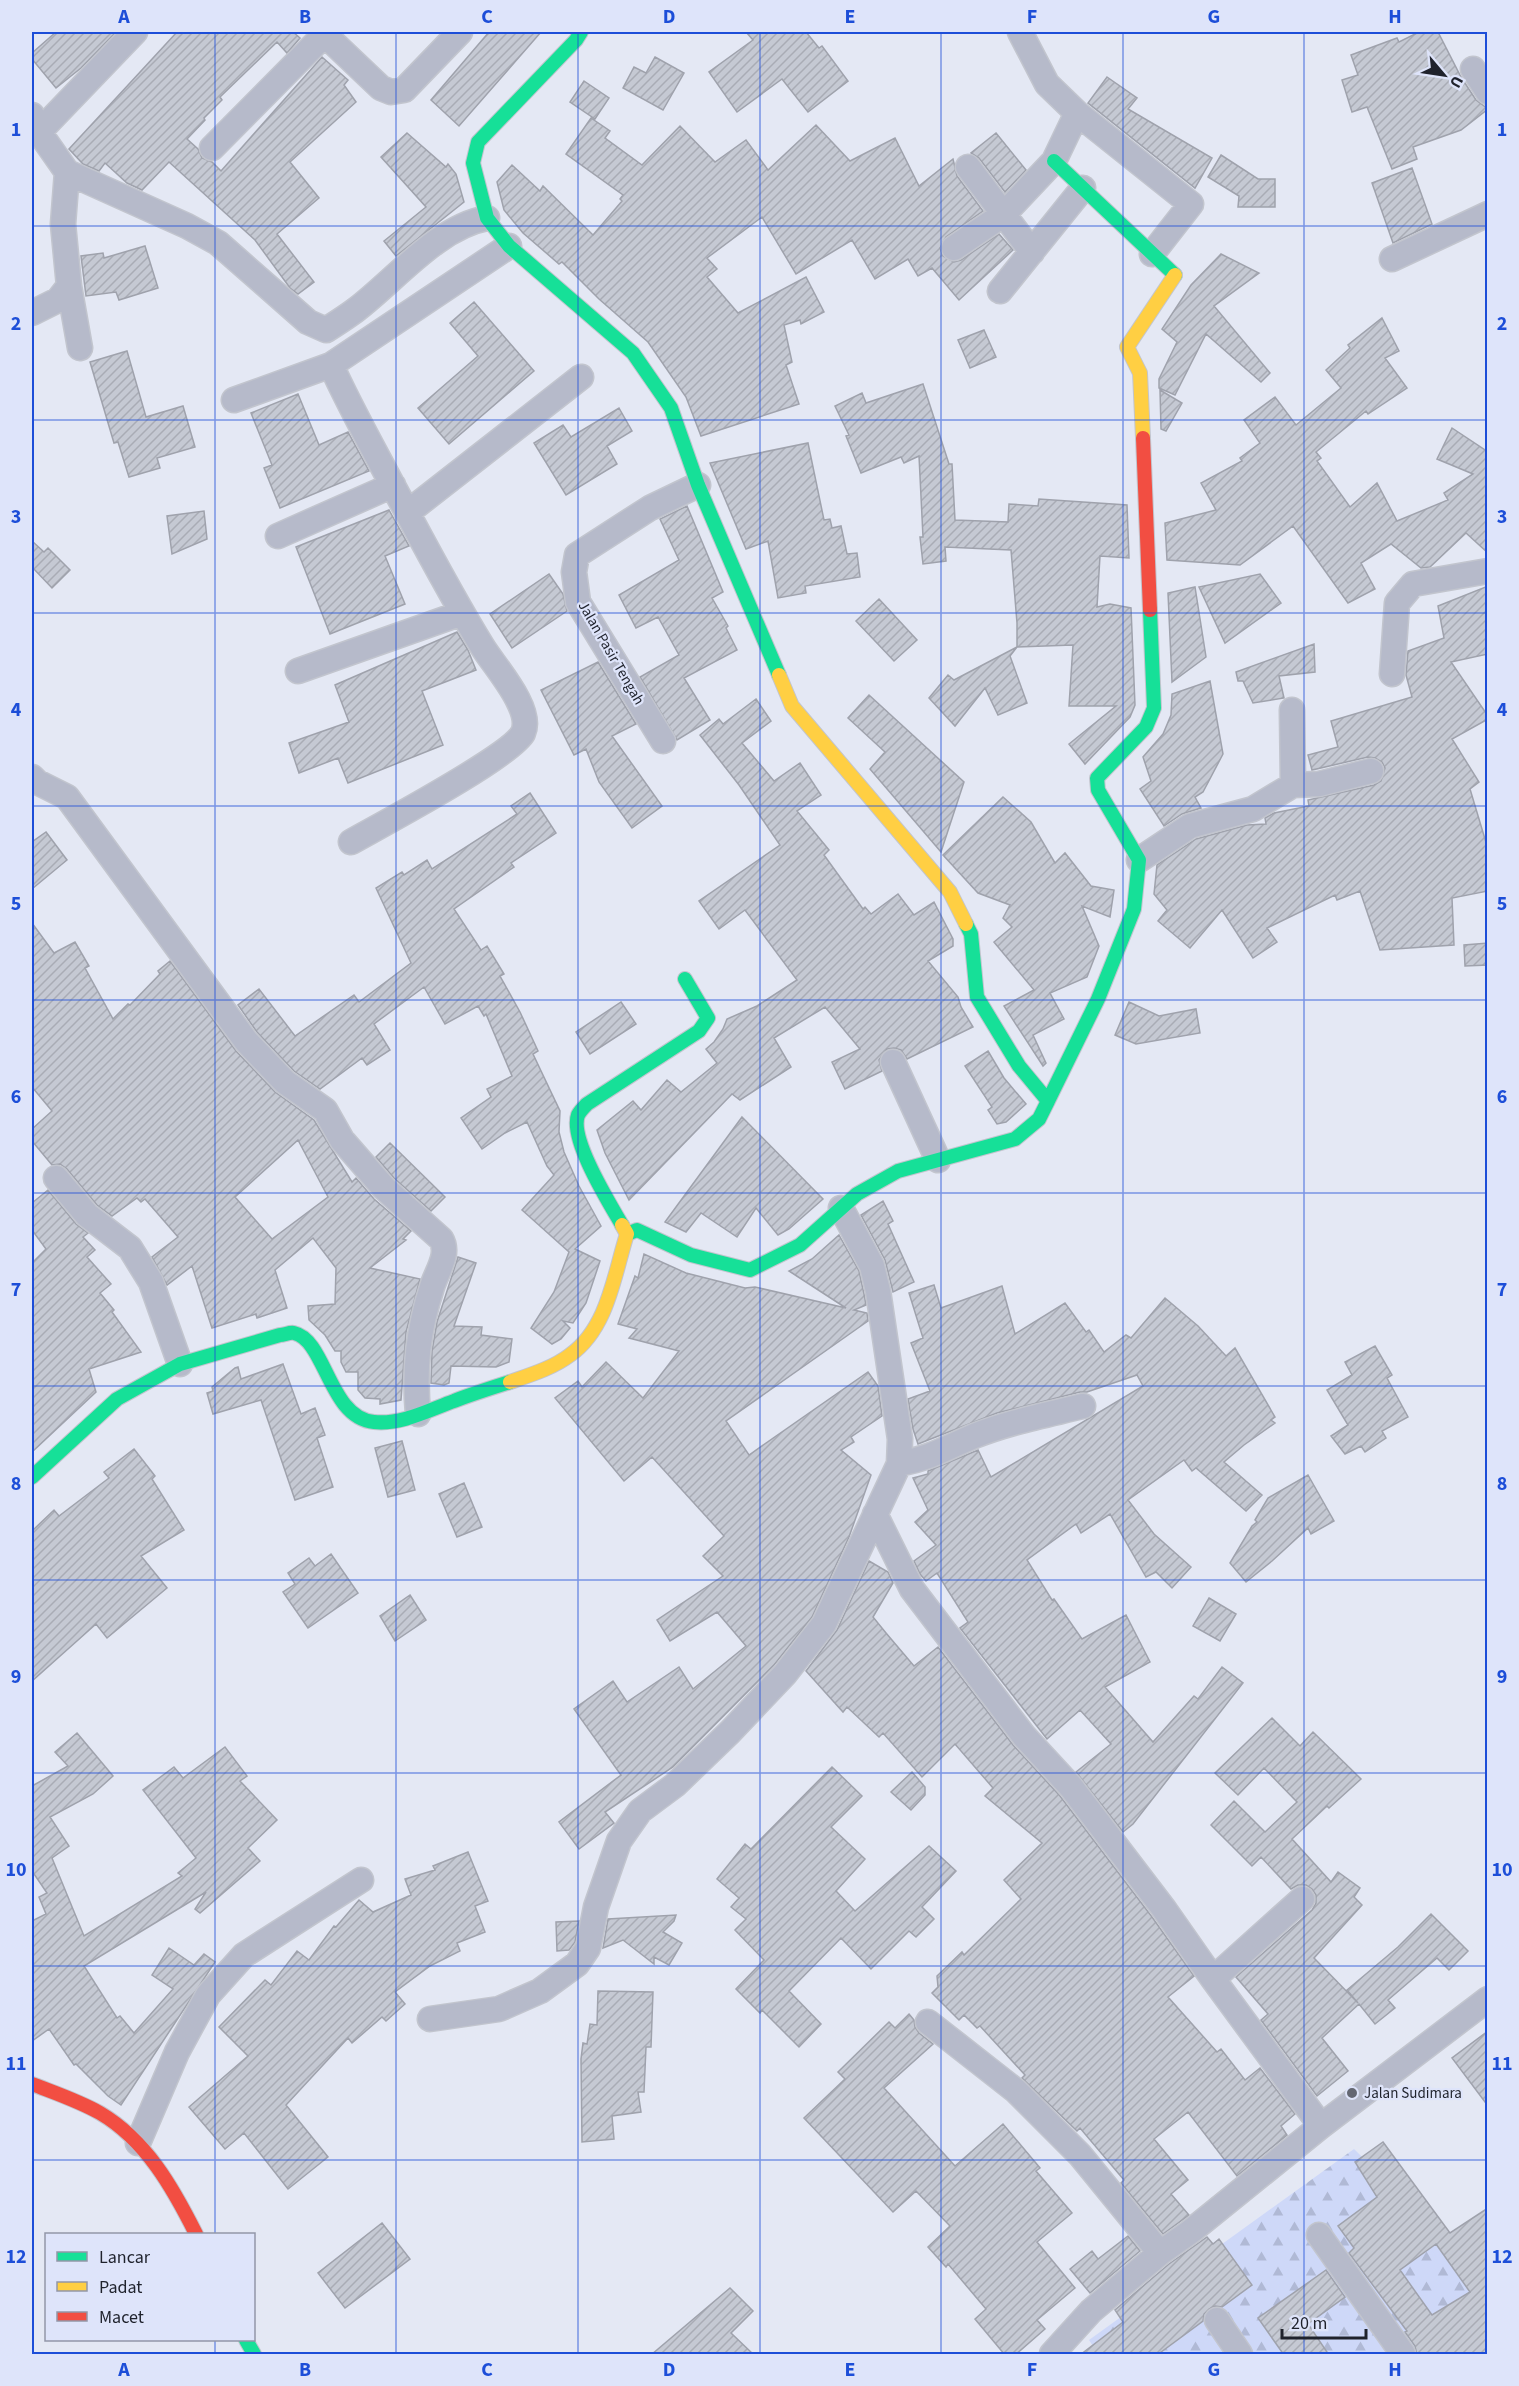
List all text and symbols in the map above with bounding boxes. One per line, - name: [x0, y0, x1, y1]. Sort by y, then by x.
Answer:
- text: A: [117, 3, 130, 31]
- text: B: [299, 3, 311, 31]
- text: C: [481, 3, 493, 31]
- text: D: [663, 3, 675, 31]
- text: E: [845, 3, 855, 31]
- text: F: [1027, 3, 1037, 31]
- text: G: [1208, 3, 1220, 31]
- text: H: [1388, 3, 1402, 31]
- north arrow: [1414, 45, 1474, 105]
- text: U: [1444, 72, 1468, 92]
- text: 1: [11, 116, 21, 144]
- text: 1: [1497, 116, 1507, 144]
- text: 2: [11, 310, 21, 338]
- text: 2: [1497, 310, 1507, 338]
- text: 3: [11, 503, 21, 531]
- text: 3: [1497, 503, 1507, 531]
- street label: Jalan Pasir Tengah: [573, 597, 649, 709]
- text: 4: [11, 696, 22, 724]
- text: 4: [1497, 696, 1508, 724]
- text: 5: [11, 890, 21, 918]
- text: 5: [1497, 890, 1507, 918]
- text: 6: [11, 1083, 21, 1111]
- text: 6: [1497, 1083, 1507, 1111]
- text: 7: [11, 1276, 21, 1304]
- text: 7: [1497, 1276, 1507, 1304]
- text: 8: [11, 1470, 21, 1498]
- text: 8: [1497, 1470, 1507, 1498]
- text: 9: [11, 1663, 21, 1691]
- text: 9: [1497, 1663, 1507, 1691]
- text: 10: [5, 1856, 27, 1884]
- text: 10: [1491, 1856, 1513, 1884]
- text: 11: [5, 2050, 27, 2078]
- text: 11: [1491, 2050, 1513, 2078]
- place label: Jalan Sudimara: [1364, 2083, 1462, 2104]
- marker: Jalan Sudimara: [1345, 2086, 1359, 2100]
- legend: [45, 2233, 255, 2341]
- text: 12: [5, 2243, 27, 2271]
- text: 12: [1491, 2243, 1513, 2271]
- text: Lancar: [99, 2245, 151, 2270]
- text: Padat: [99, 2275, 142, 2300]
- scale bar: [1282, 2302, 1366, 2340]
- text: Macet: [99, 2305, 144, 2330]
- text: 20 m: [1291, 2311, 1327, 2336]
- text: A: [117, 2356, 130, 2384]
- text: B: [299, 2356, 311, 2384]
- text: C: [481, 2356, 493, 2384]
- text: D: [663, 2356, 675, 2384]
- text: E: [845, 2356, 855, 2384]
- text: F: [1027, 2356, 1037, 2384]
- text: G: [1208, 2356, 1220, 2384]
- text: H: [1388, 2356, 1402, 2384]

